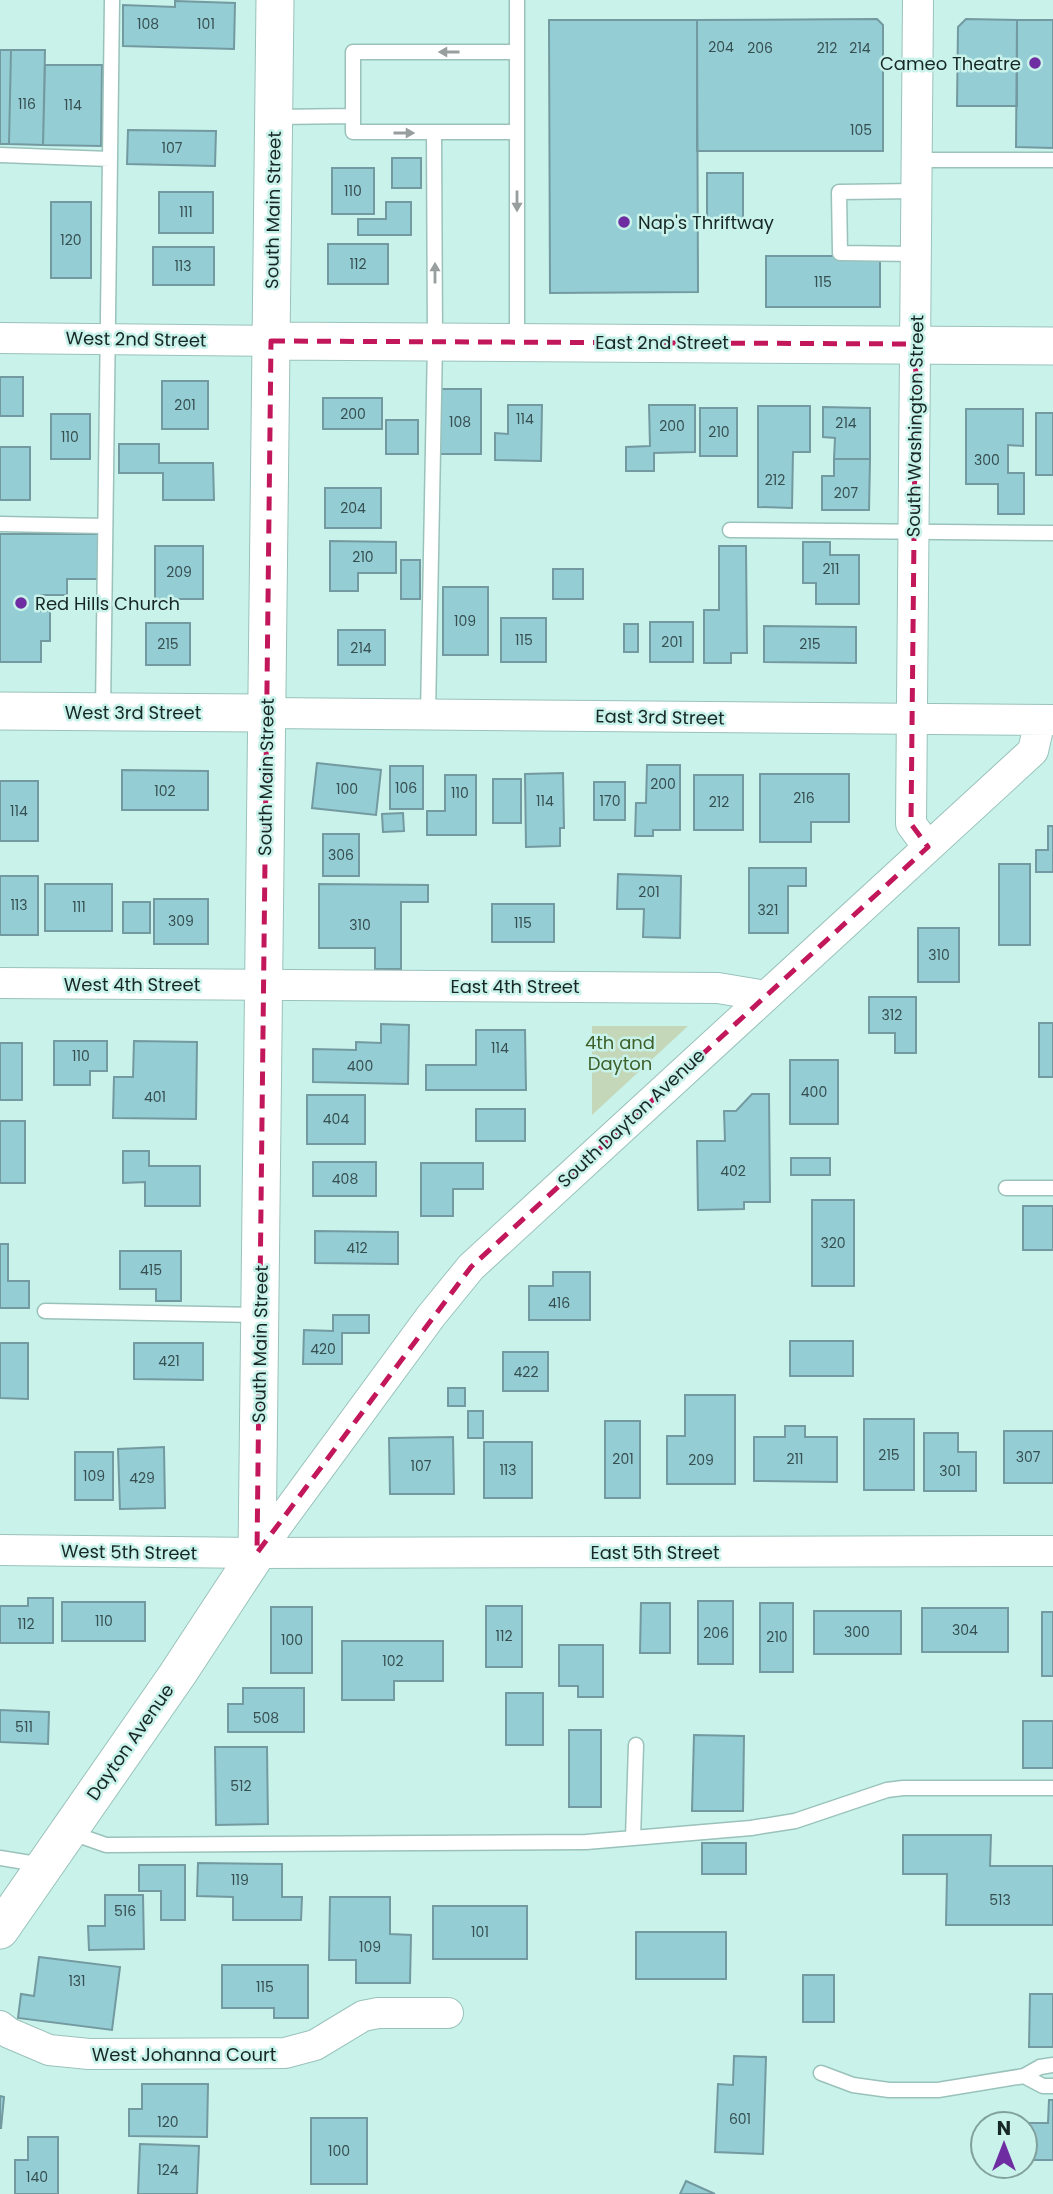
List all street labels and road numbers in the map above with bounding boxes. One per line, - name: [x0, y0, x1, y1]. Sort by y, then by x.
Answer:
- street label: South Main Street: [259, 131, 287, 289]
- street label: South Washington Street: [901, 315, 929, 537]
- street label: West 2nd Street: [65, 325, 207, 353]
- street label: East 2nd Street: [595, 330, 729, 355]
- street label: South Main Street: [252, 698, 280, 856]
- street label: West 3rd Street: [65, 700, 201, 725]
- street label: East 3rd Street: [595, 703, 725, 731]
- street label: West 4th Street: [64, 972, 200, 997]
- street label: East 4th Street: [450, 974, 580, 999]
- street label: South Dayton Avenue: [552, 1043, 710, 1193]
- street label: South Main Street: [246, 1265, 274, 1423]
- street label: West 5th Street: [61, 1538, 197, 1566]
- street label: East 5th Street: [590, 1540, 720, 1565]
- street label: Dayton Avenue: [80, 1679, 180, 1805]
- street label: West Johanna Court: [92, 2042, 276, 2067]

